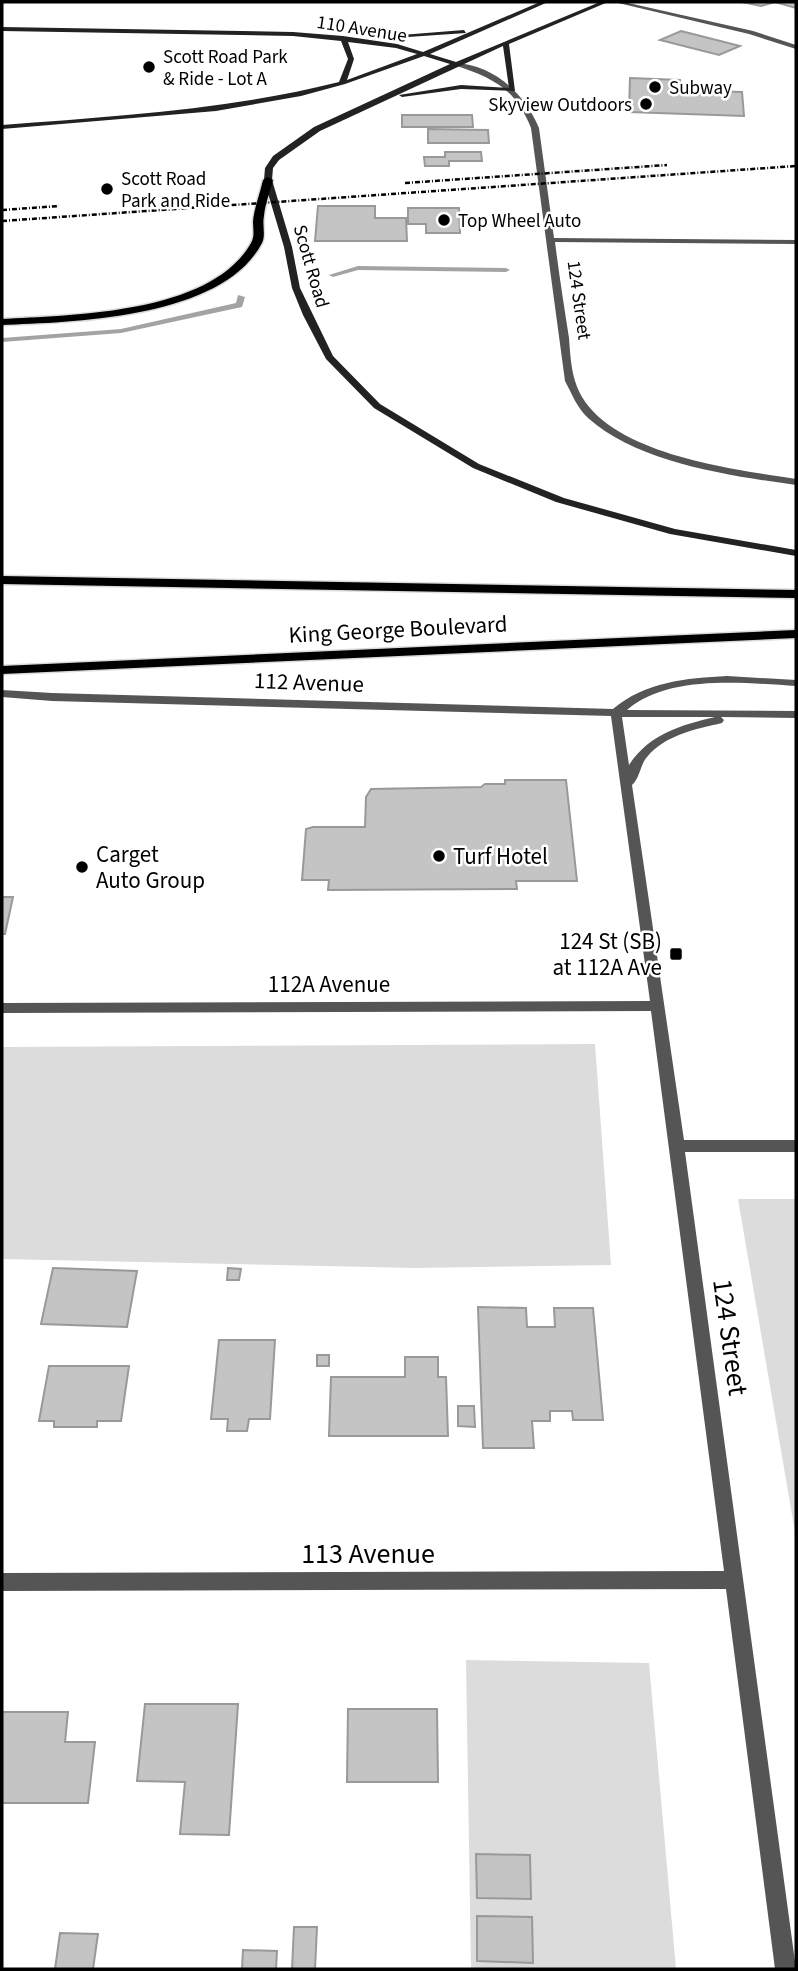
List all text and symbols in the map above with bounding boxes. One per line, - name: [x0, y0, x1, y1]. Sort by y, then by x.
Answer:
- street label: 110 Avenue: [315, 9, 409, 50]
- place label: Scott Road Park & Ride - Lot A: [163, 44, 288, 93]
- marker: Scott Road Park & Ride - Lot A: [141, 59, 157, 75]
- place label: Subway: [669, 75, 732, 102]
- marker: Subway: [647, 79, 663, 95]
- place label: Skyview Outdoors: [488, 92, 632, 119]
- marker: Skyview Outdoors: [638, 96, 654, 112]
- place label: Scott Road Park and Ride: [121, 166, 230, 215]
- marker: Scott Road Park and Ride: [99, 181, 115, 197]
- place label: Top Wheel Auto: [458, 208, 581, 235]
- marker: Top Wheel Auto: [436, 212, 452, 228]
- street label: Scott Road: [286, 222, 335, 311]
- street label: 124 Street: [560, 259, 598, 342]
- street label: King George Boulevard: [288, 607, 508, 652]
- street label: 112 Avenue: [254, 664, 364, 701]
- place label: Carget Auto Group: [96, 838, 205, 897]
- place label: Turf Hotel: [453, 840, 548, 873]
- marker: Turf Hotel: [431, 848, 447, 864]
- marker: Carget Auto Group: [74, 859, 90, 875]
- place label: 124 St (SB) at 112A Ave: [553, 925, 662, 984]
- marker: 124 St (SB) at 112A Ave: [668, 946, 684, 962]
- street label: 112A Avenue: [268, 968, 390, 1001]
- street label: 124 Street: [702, 1276, 758, 1399]
- street label: 113 Avenue: [301, 1534, 435, 1574]

